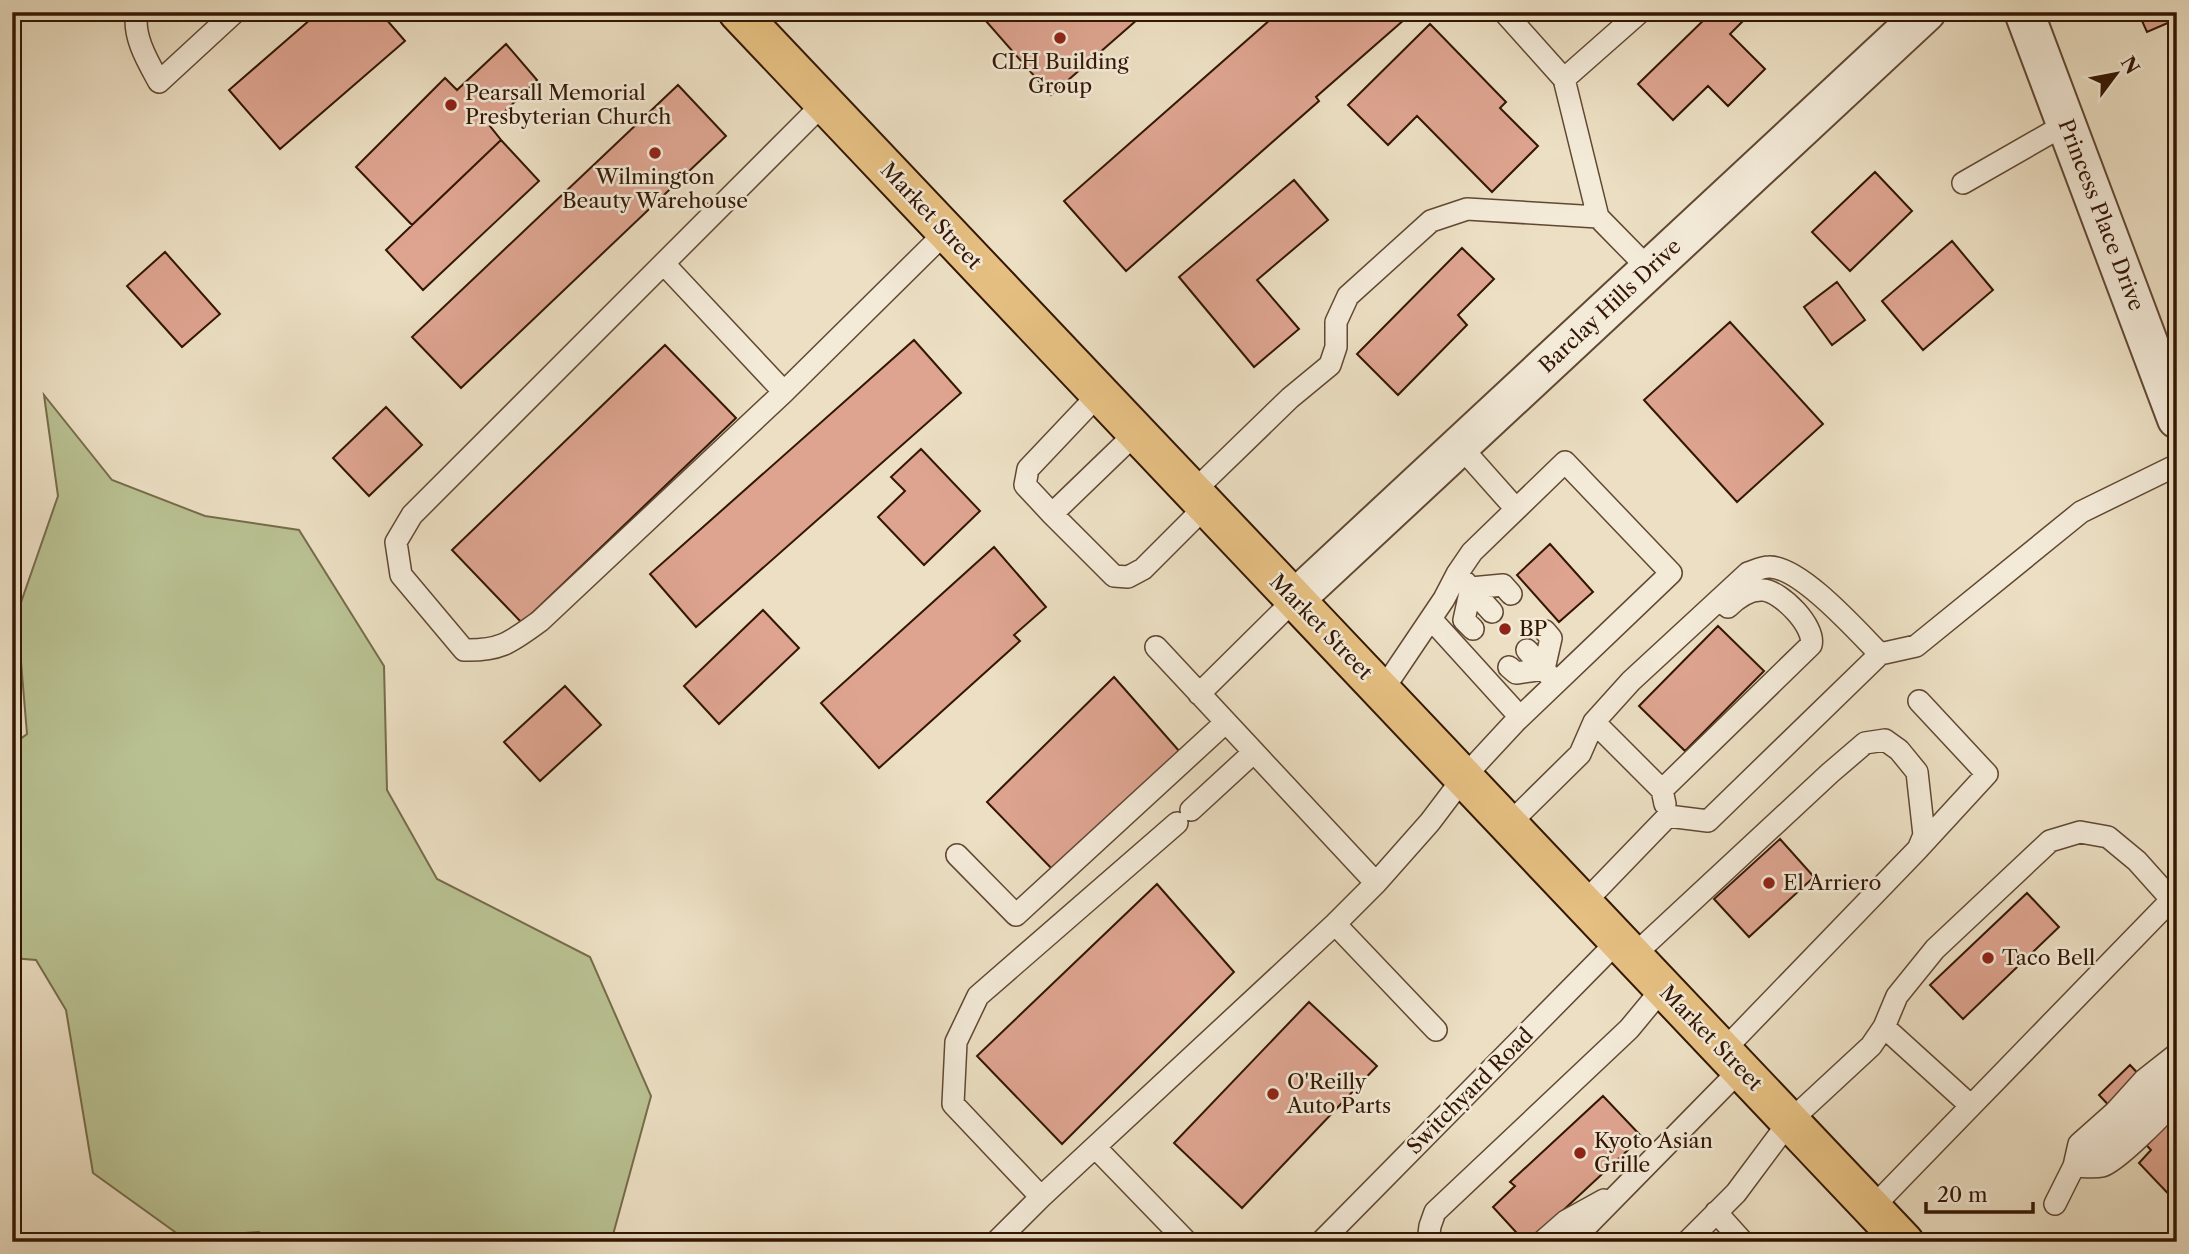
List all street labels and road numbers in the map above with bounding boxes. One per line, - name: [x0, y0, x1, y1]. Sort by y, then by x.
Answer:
- street label: Princess Place Drive: [2053, 116, 2150, 314]
- street label: Market Street: [876, 157, 987, 275]
- street label: Barclay Hills Drive: [1534, 233, 1686, 378]
- street label: Market Street: [1265, 569, 1378, 685]
- street label: Market Street: [1655, 980, 1768, 1096]
- street label: Switchyard Road: [1401, 1022, 1538, 1159]

